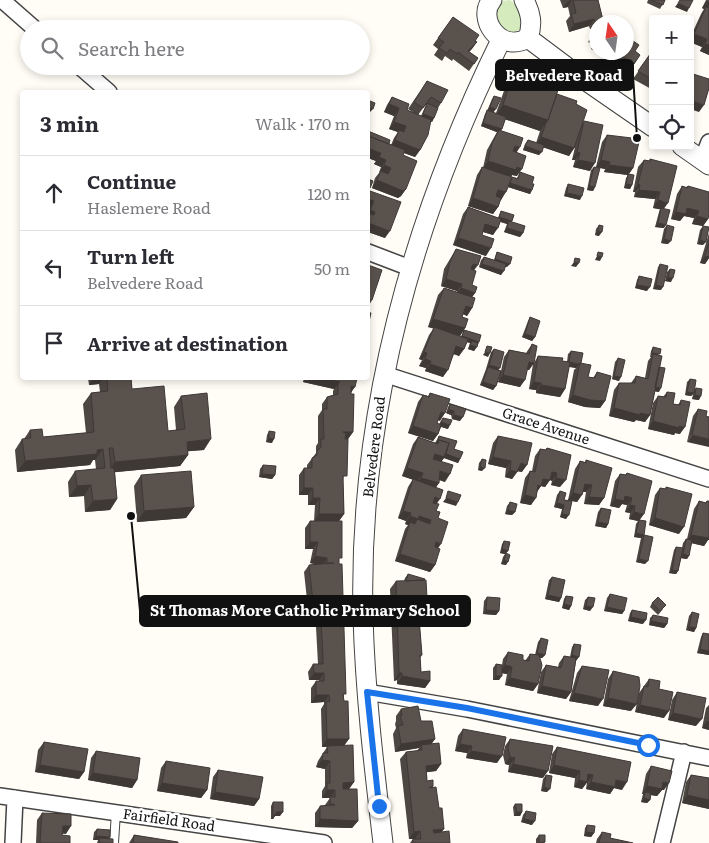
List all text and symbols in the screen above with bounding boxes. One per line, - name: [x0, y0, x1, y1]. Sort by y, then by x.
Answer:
- north arrow: [589, 15, 634, 60]
- map controls: [649, 15, 694, 150]
- button: +: [649, 15, 694, 60]
- search box: [20, 20, 370, 75]
- icon: search: [38, 34, 66, 62]
- text: Search here: [78, 34, 185, 62]
- callout: Belvedere Road: [496, 60, 633, 90]
- button: −: [649, 60, 694, 105]
- text: Belvedere Road: [505, 63, 623, 86]
- button: locate: [649, 105, 694, 150]
- text: 3 min: [40, 107, 99, 138]
- text: Walk · 170 m: [255, 111, 350, 135]
- text: Continue: [87, 167, 176, 195]
- icon: ahead: [40, 179, 68, 207]
- text: 120 m: [307, 181, 350, 205]
- text: Haslemere Road: [87, 195, 211, 219]
- text: Turn left: [87, 242, 174, 270]
- icon: left: [40, 254, 68, 282]
- text: 50 m: [314, 256, 350, 280]
- text: Belvedere Road: [87, 270, 203, 294]
- icon: arrive: [40, 329, 68, 357]
- text: Arrive at destination: [87, 329, 288, 357]
- street label: Belvedere Road: [357, 395, 389, 499]
- street label: Grace Avenue: [500, 402, 593, 449]
- callout: St Thomas More Catholic Primary School: [140, 596, 470, 626]
- text: St Thomas More Catholic Primary School: [150, 598, 461, 621]
- route start: [637, 734, 660, 757]
- route end: [368, 795, 391, 818]
- street label: Fairfield Road: [122, 803, 217, 835]

